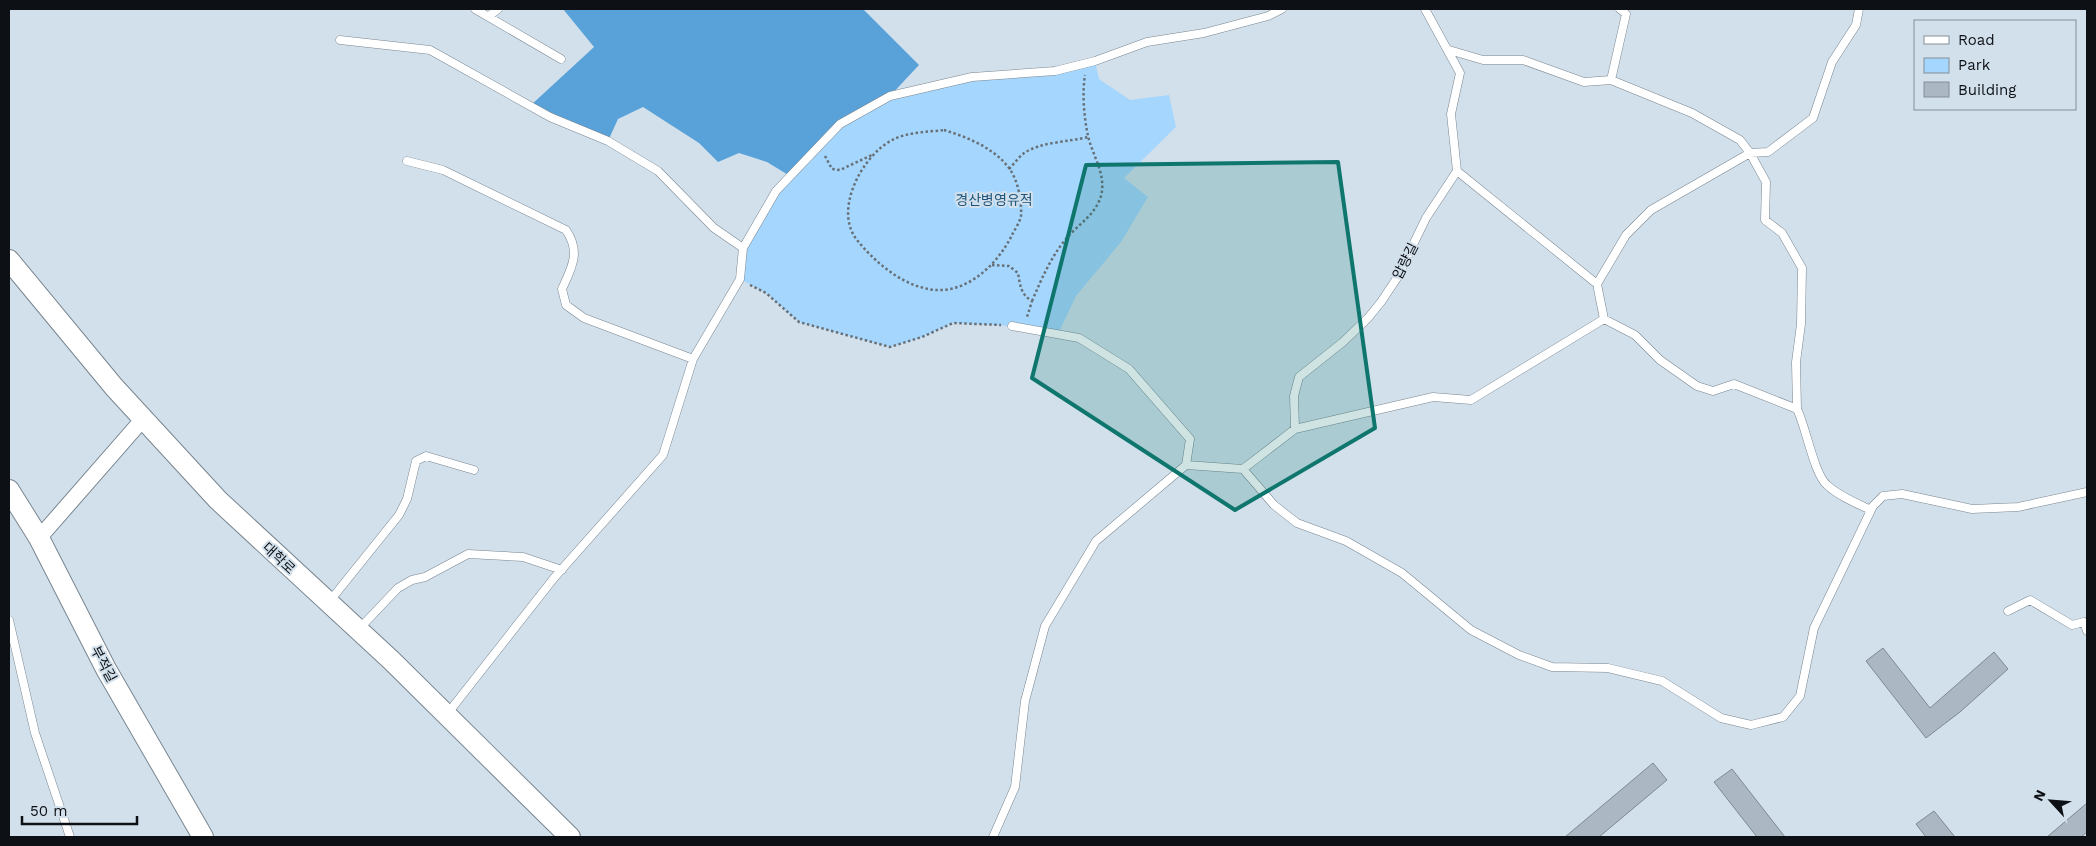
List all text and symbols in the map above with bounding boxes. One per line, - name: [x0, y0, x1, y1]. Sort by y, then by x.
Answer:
- legend: [1914, 20, 2076, 110]
- text: Road: [1958, 31, 1995, 49]
- text: Park: [1958, 56, 1991, 74]
- text: Building: [1958, 81, 2016, 99]
- park label: 경산병영유적: [955, 192, 1033, 208]
- street label: 압량길: [1389, 240, 1421, 282]
- street label: 대학로: [259, 539, 299, 577]
- street label: 부적길: [88, 643, 120, 685]
- north arrow: [2026, 776, 2076, 826]
- text: N: [2030, 787, 2049, 803]
- scale bar: [22, 794, 138, 826]
- text: 50 m: [30, 802, 67, 820]

